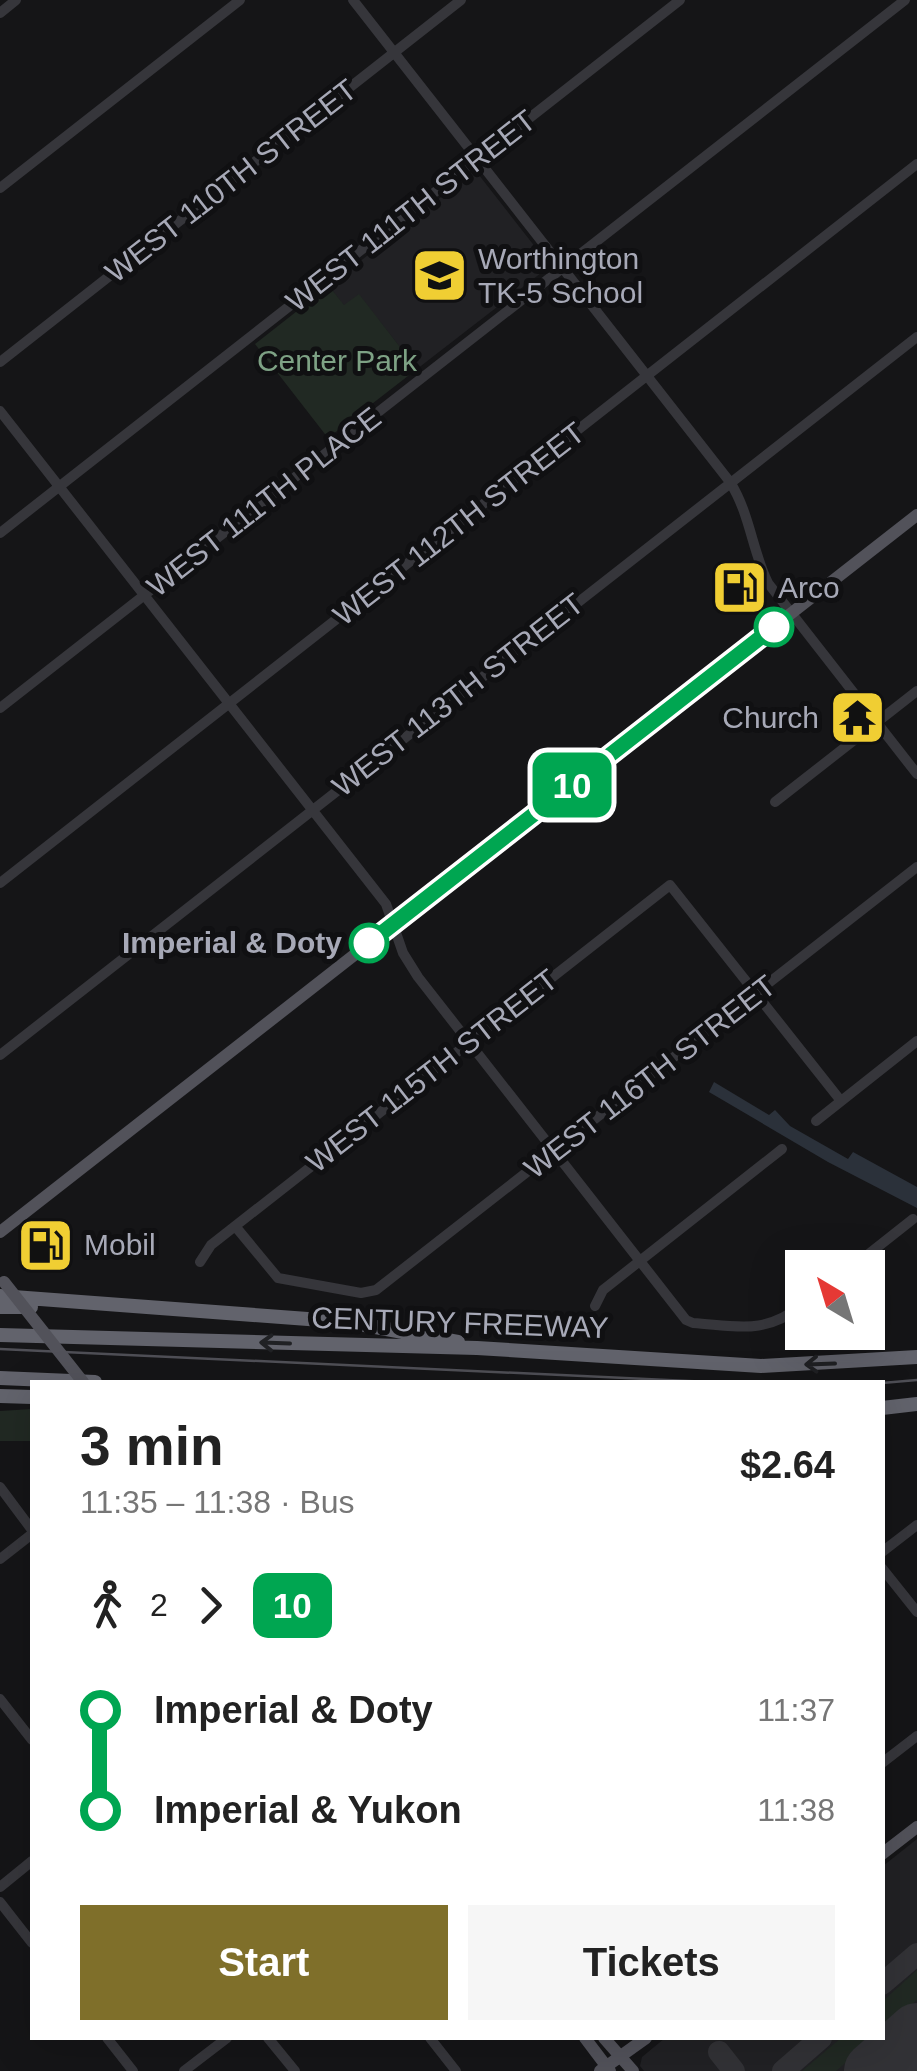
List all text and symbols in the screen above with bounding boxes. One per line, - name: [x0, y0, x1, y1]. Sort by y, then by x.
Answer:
- street label: WEST 110TH STREET: [99, 72, 363, 289]
- street label: WEST 111TH STREET: [280, 103, 542, 318]
- place label: Worthington TK-5 School: [478, 242, 643, 309]
- school or university icon: Worthington TK-5 School: [409, 246, 469, 306]
- park label: Center Park: [257, 344, 418, 377]
- street label: WEST 111TH PLACE: [141, 400, 387, 603]
- street label: WEST 112TH STREET: [327, 415, 591, 632]
- fuel station icon: Arco: [709, 558, 769, 618]
- place label: Arco: [778, 571, 840, 604]
- street label: WEST 113TH STREET: [326, 586, 590, 803]
- unlabelled marker: [755, 608, 793, 646]
- temple icon: Church: [828, 688, 888, 748]
- place label: Church: [722, 701, 819, 734]
- line badge: 10: [527, 752, 617, 818]
- text: 10: [553, 766, 591, 805]
- marker: Imperial & Doty: [350, 924, 388, 962]
- place label: Imperial & Doty: [122, 926, 342, 959]
- street label: WEST 115TH STREET: [300, 962, 564, 1179]
- street label: WEST 116TH STREET: [518, 968, 782, 1185]
- fuel station icon: Mobil: [15, 1215, 75, 1275]
- place label: Mobil: [84, 1228, 156, 1261]
- north arrow: [785, 1250, 885, 1350]
- map controls: [785, 1250, 885, 1350]
- street label: CENTURY FREEWAY: [311, 1301, 609, 1344]
- one-way arrow: [260, 1333, 292, 1352]
- one-way arrow: [804, 1355, 836, 1374]
- text: 3 min: [80, 1415, 224, 1477]
- text: $2.64: [740, 1444, 835, 1486]
- text: 11:35 – 11:38 · Bus: [80, 1484, 355, 1520]
- icon: walk: [80, 1578, 135, 1633]
- icon: forward: [183, 1578, 238, 1633]
- text: 10: [273, 1586, 312, 1625]
- text: 2: [150, 1587, 168, 1623]
- text: Imperial & Doty: [154, 1689, 433, 1731]
- text: 11:37: [757, 1692, 835, 1728]
- text: Imperial & Yukon: [154, 1789, 462, 1831]
- text: 11:38: [757, 1792, 835, 1828]
- button: Start: [80, 1905, 448, 2020]
- button: Tickets: [468, 1905, 835, 2020]

